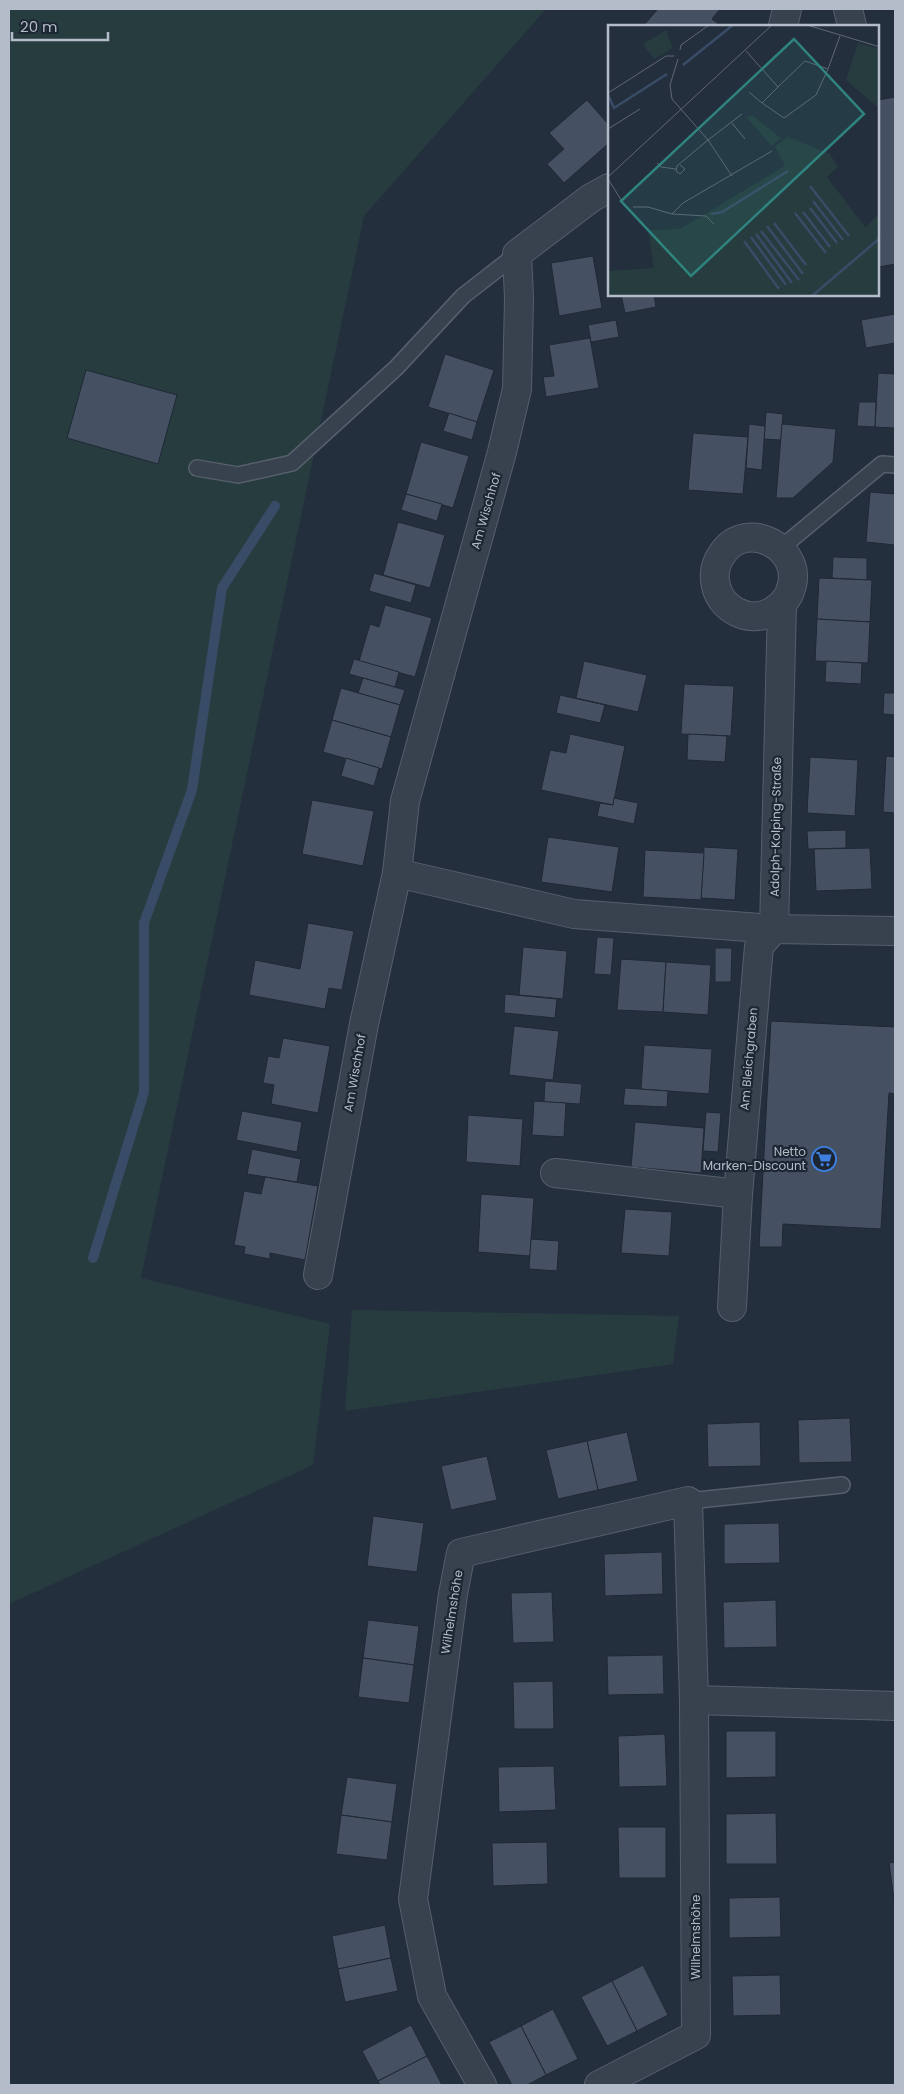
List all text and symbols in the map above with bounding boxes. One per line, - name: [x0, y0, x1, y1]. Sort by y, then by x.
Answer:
- scale bar: [12, 10, 109, 42]
- text: 20 m: [20, 16, 58, 37]
- inset map: [608, 25, 879, 296]
- street label: Am Wischhof: [466, 471, 505, 551]
- street label: Adolph-Kolping-Straße: [766, 757, 785, 897]
- street label: Am Bleichgraben: [736, 1007, 761, 1111]
- street label: Am Wischhof: [339, 1033, 370, 1113]
- place label: Netto Marken-Discount: [703, 1143, 806, 1174]
- supermarket icon: Netto Marken-Discount: [811, 1146, 837, 1172]
- street label: Wilhelmshöhe: [436, 1569, 467, 1655]
- street label: Wilhelmshöhe: [687, 1895, 704, 1979]

